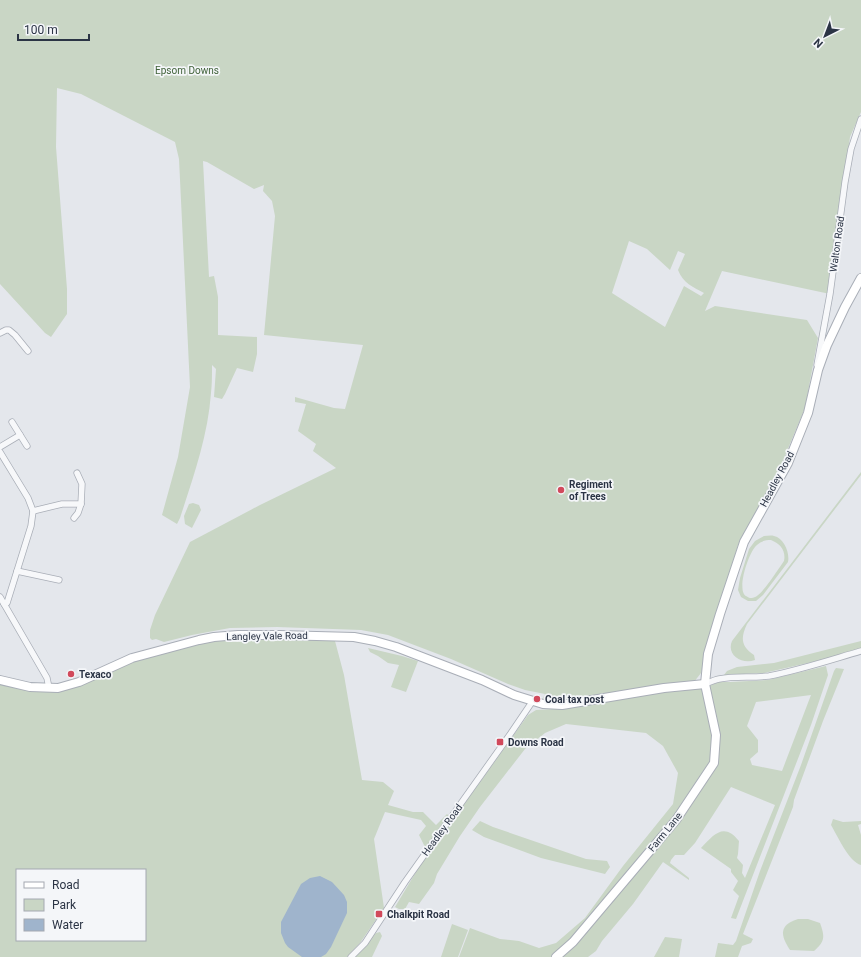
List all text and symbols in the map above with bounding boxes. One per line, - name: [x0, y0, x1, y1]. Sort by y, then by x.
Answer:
- scale bar: [18, 16, 89, 42]
- north arrow: [805, 16, 845, 56]
- text: 100 m: [24, 23, 58, 37]
- text: N: [811, 35, 826, 50]
- park label: Epsom Downs: [155, 65, 219, 76]
- street label: Walton Road: [828, 215, 846, 273]
- street label: Headley Road: [758, 449, 796, 509]
- place label: Regiment of Trees: [569, 479, 613, 502]
- marker: Regiment of Trees: [556, 485, 566, 495]
- street label: Langley Vale Road: [226, 630, 308, 642]
- marker: Texaco: [66, 669, 76, 679]
- place label: Texaco: [79, 669, 112, 680]
- marker: Coal tax post: [532, 694, 542, 704]
- place label: Coal tax post: [545, 694, 604, 705]
- marker: Downs Road: [495, 737, 505, 747]
- place label: Downs Road: [508, 737, 564, 748]
- street label: Headley Road: [420, 802, 464, 858]
- street label: Farm Lane: [646, 810, 684, 854]
- legend: [16, 869, 146, 941]
- text: Road: [52, 878, 80, 892]
- text: Park: [52, 898, 77, 912]
- marker: Chalkpit Road: [374, 909, 384, 919]
- place label: Chalkpit Road: [387, 909, 450, 920]
- text: Water: [52, 918, 83, 932]

